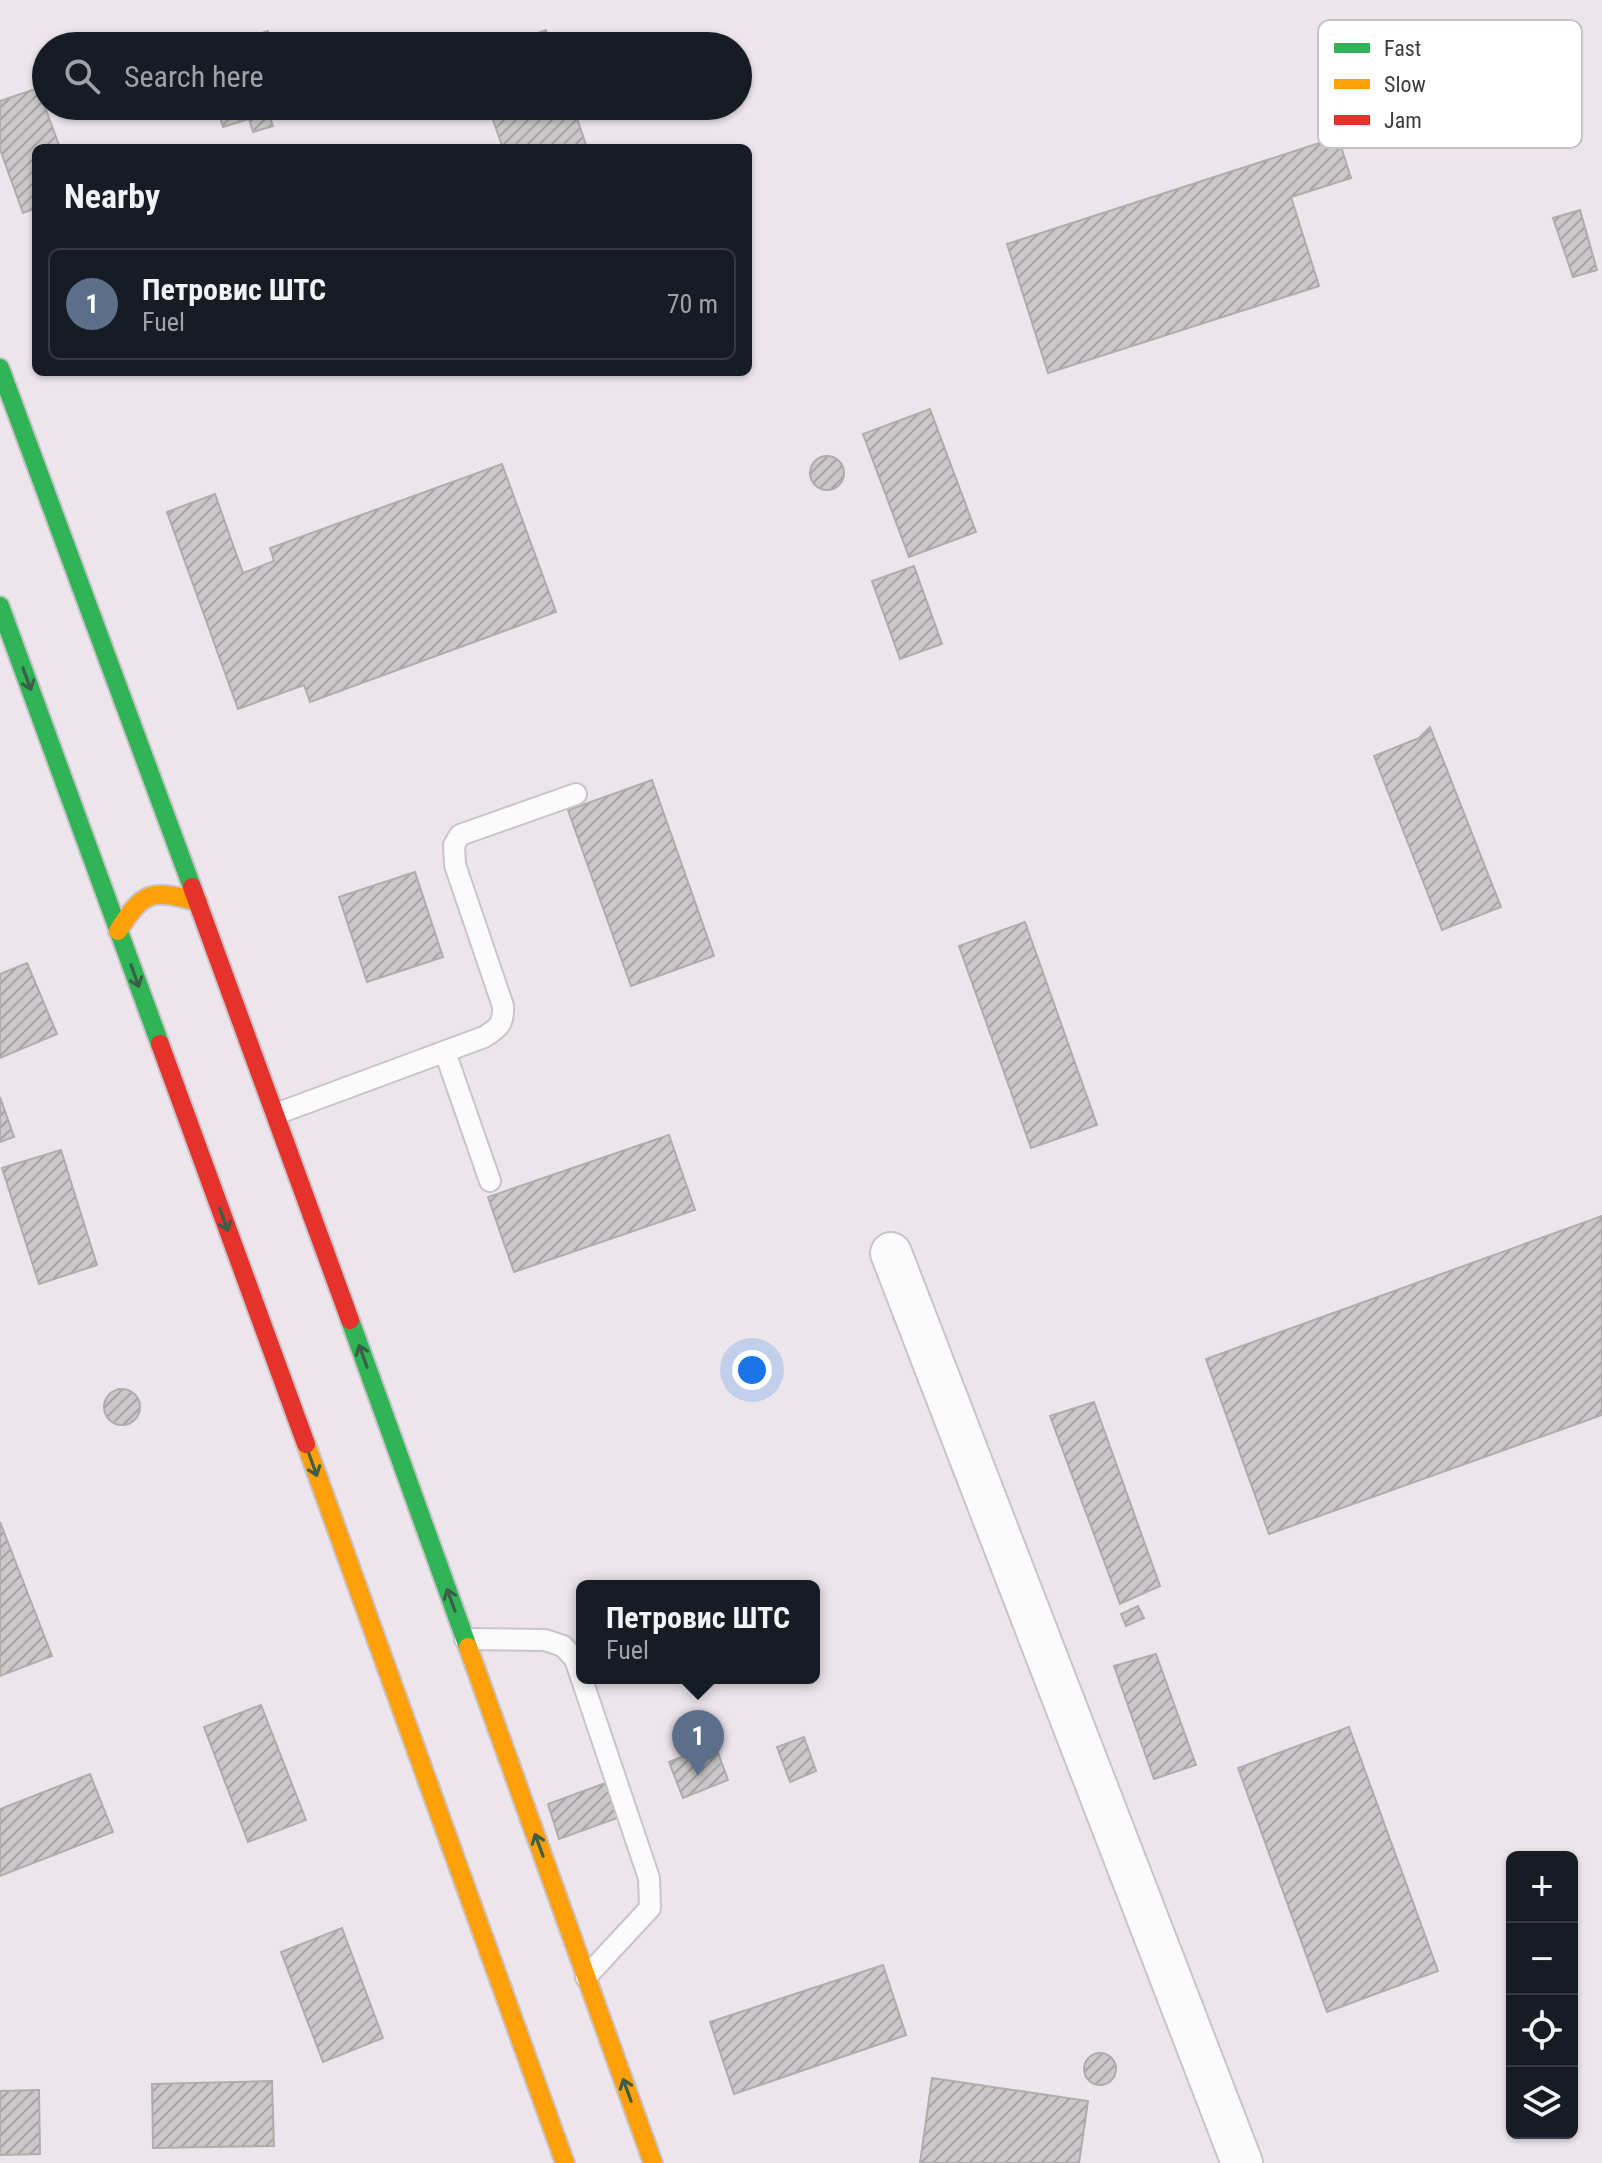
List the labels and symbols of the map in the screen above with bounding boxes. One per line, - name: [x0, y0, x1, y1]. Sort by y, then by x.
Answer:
- legend: [1318, 20, 1582, 148]
- text: Fast: [1384, 36, 1421, 61]
- text: Slow: [1384, 72, 1426, 97]
- text: Jam: [1384, 108, 1422, 133]
- one-way arrow: [21, 667, 35, 691]
- one-way arrow: [129, 963, 143, 988]
- one-way arrow: [218, 1208, 232, 1232]
- one-way arrow: [355, 1344, 369, 1368]
- your location: [732, 1350, 772, 1390]
- one-way arrow: [307, 1452, 322, 1477]
- one-way arrow: [443, 1588, 457, 1613]
- pin: 1: [672, 1710, 724, 1776]
- one-way arrow: [531, 1833, 545, 1858]
- one-way arrow: [619, 2078, 633, 2102]

